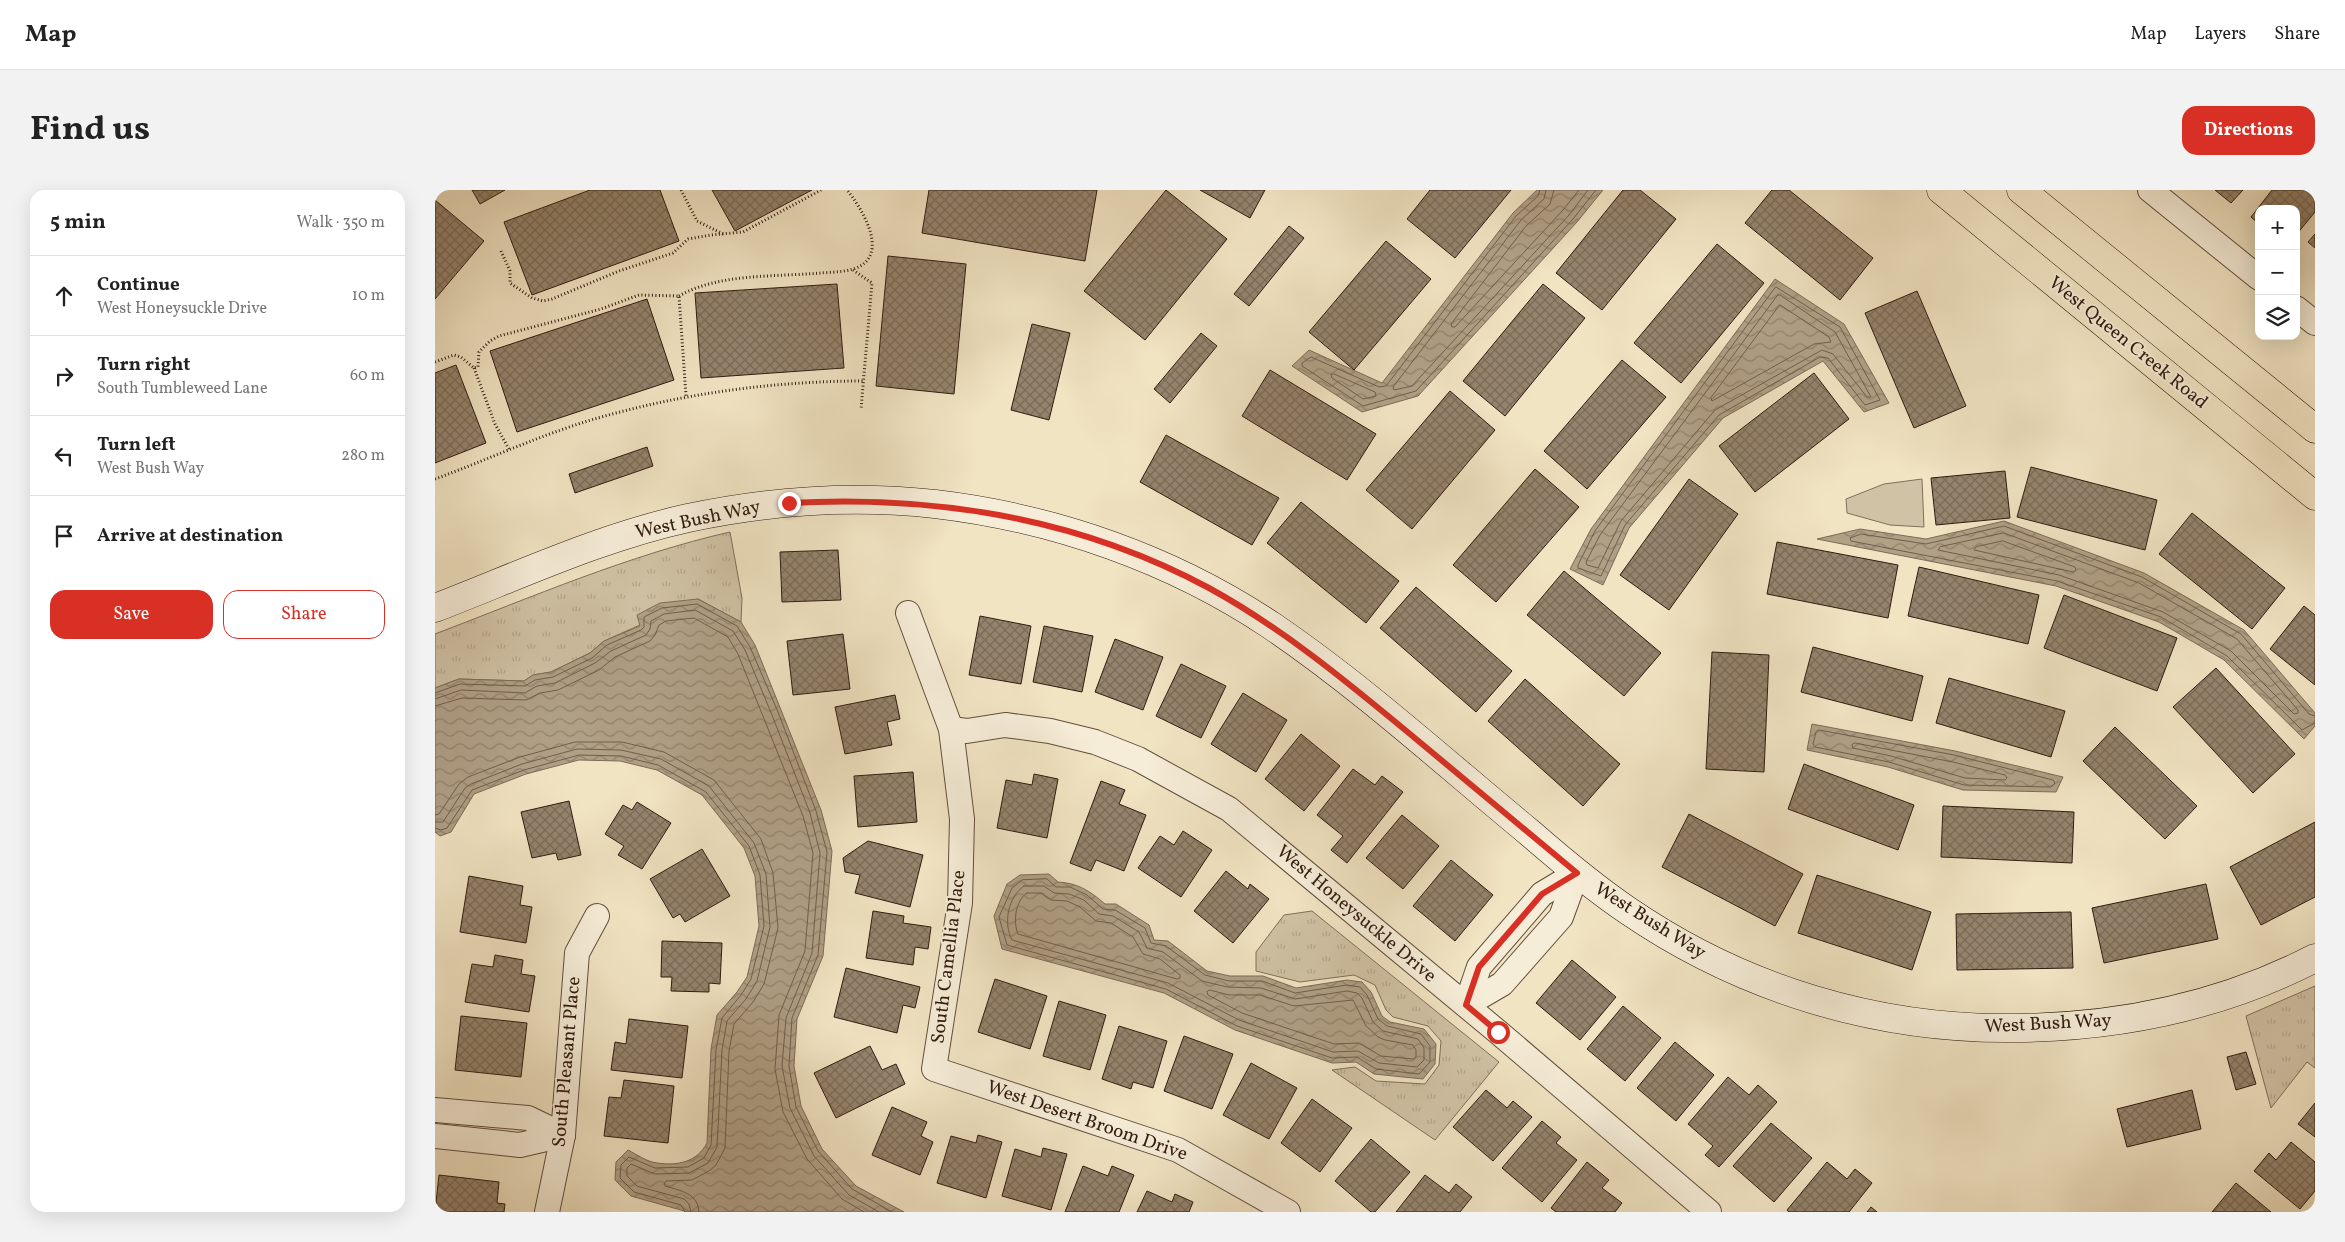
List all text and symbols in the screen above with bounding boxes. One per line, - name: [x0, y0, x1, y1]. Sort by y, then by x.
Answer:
- text: Map: [25, 18, 76, 52]
- text: Map: [2130, 22, 2166, 47]
- text: Layers: [2194, 22, 2246, 47]
- text: Share: [2274, 22, 2320, 47]
- text: Find us: [30, 106, 150, 154]
- button: Directions: [2182, 106, 2315, 155]
- map controls: [2255, 205, 2300, 340]
- button: +: [2255, 205, 2300, 250]
- text: 5 min: [50, 208, 106, 237]
- text: Walk · 350 m: [297, 212, 385, 234]
- button: −: [2255, 250, 2300, 295]
- street label: West Queen Creek Road: [2043, 270, 2213, 416]
- text: Continue: [97, 272, 180, 298]
- icon: ahead: [50, 282, 78, 310]
- text: 10 m: [352, 285, 385, 307]
- button: layers: [2255, 295, 2300, 340]
- text: West Honeysuckle Drive: [97, 298, 267, 320]
- text: Turn right: [97, 352, 190, 378]
- icon: right: [50, 362, 78, 390]
- text: 60 m: [350, 365, 385, 387]
- text: South Tumbleweed Lane: [97, 378, 267, 400]
- text: Turn left: [97, 432, 176, 458]
- icon: left: [50, 442, 78, 470]
- text: 280 m: [341, 445, 385, 467]
- text: West Bush Way: [97, 458, 204, 480]
- route end: [778, 492, 801, 515]
- street label: West Bush Way: [633, 494, 763, 546]
- icon: arrive: [50, 522, 78, 550]
- text: Arrive at destination: [97, 523, 283, 549]
- button: Save: [50, 590, 213, 639]
- button: Share: [223, 590, 385, 639]
- street label: West Honeysuckle Drive: [1270, 839, 1442, 989]
- street label: South Camellia Place: [925, 869, 973, 1045]
- street label: West Bush Way: [1589, 876, 1711, 966]
- street label: South Pleasant Place: [547, 975, 587, 1149]
- street label: West Bush Way: [1984, 1008, 2112, 1040]
- route start: [1487, 1021, 1510, 1044]
- street label: West Desert Broom Drive: [983, 1074, 1191, 1168]

